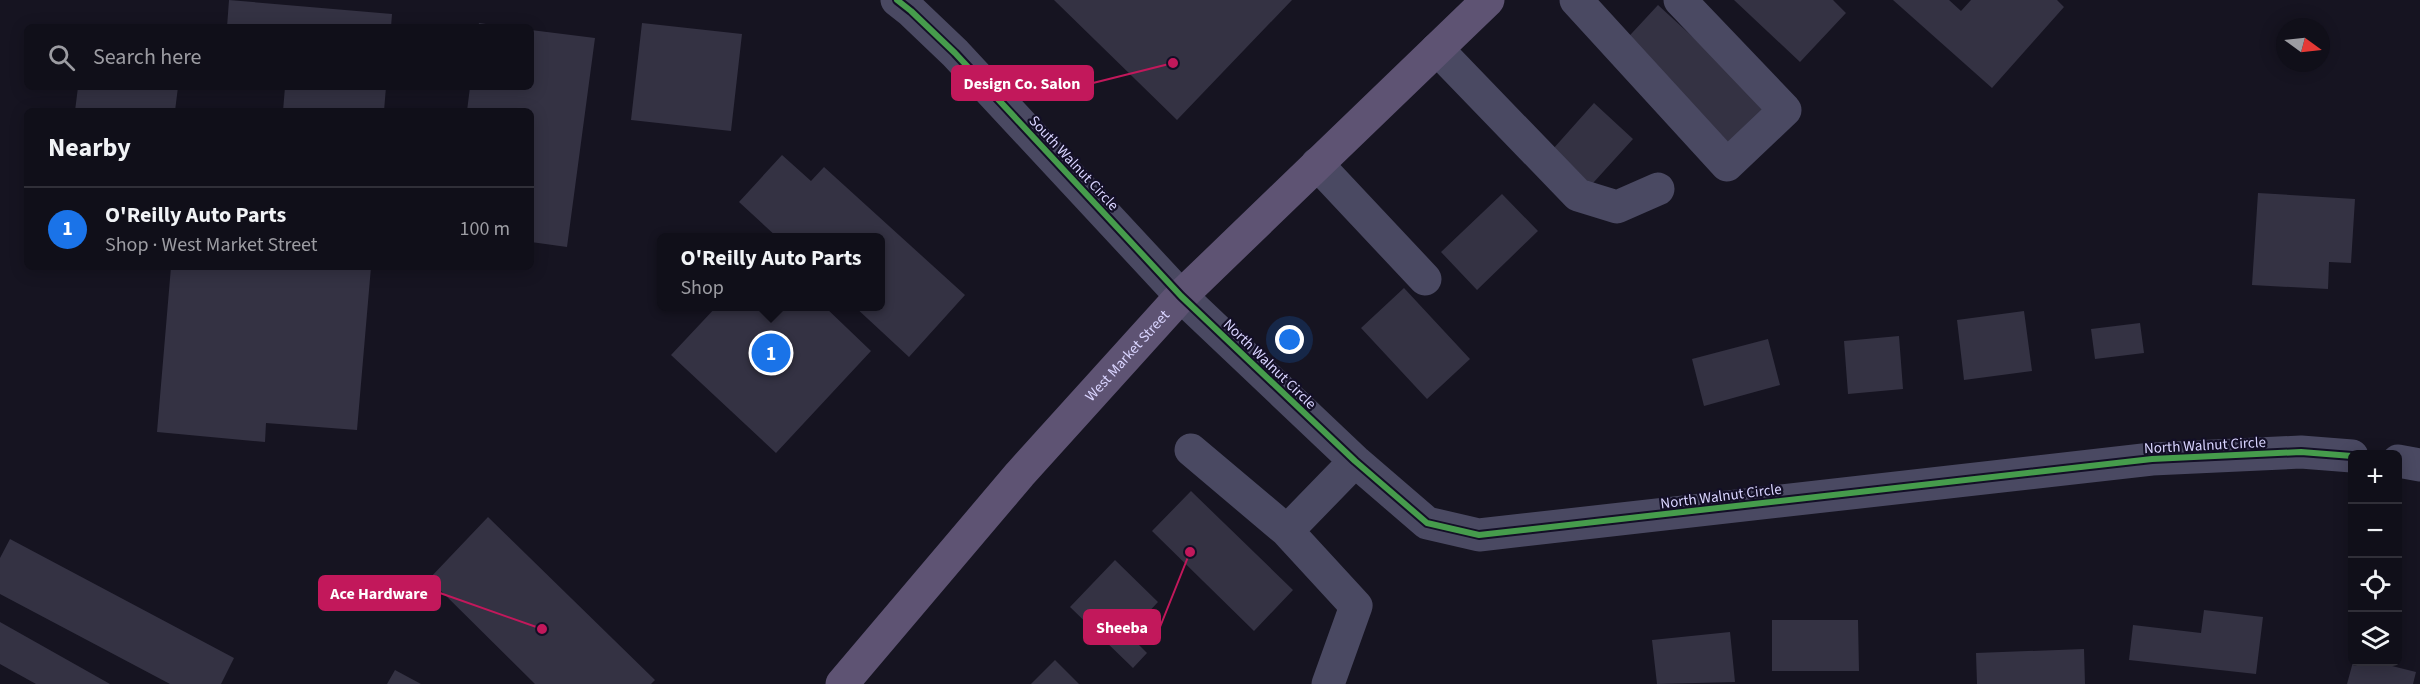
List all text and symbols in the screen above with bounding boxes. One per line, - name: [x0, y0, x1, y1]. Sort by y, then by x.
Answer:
- north arrow: [2276, 18, 2330, 72]
- search box: [24, 24, 534, 90]
- icon: search: [45, 41, 78, 74]
- text: Search here: [93, 41, 201, 73]
- callout: Design Co. Salon: [952, 66, 1093, 100]
- text: Design Co. Salon: [964, 73, 1080, 95]
- street label: South Walnut Circle: [1024, 111, 1123, 216]
- text: Nearby: [48, 129, 131, 166]
- text: O'Reilly Auto Parts: [105, 199, 286, 231]
- text: 1: [62, 215, 73, 243]
- text: 100 m: [460, 215, 510, 243]
- text: Shop · West Market Street: [105, 231, 318, 259]
- popup: [657, 233, 885, 311]
- text: O'Reilly Auto Parts: [680, 242, 862, 274]
- text: Shop: [680, 274, 724, 302]
- street label: West Market Street: [1080, 305, 1175, 406]
- street label: North Walnut Circle: [1218, 314, 1321, 414]
- your location: [1275, 325, 1304, 354]
- pin: 1: [752, 330, 790, 376]
- street label: North Walnut Circle: [2144, 432, 2267, 459]
- map controls: [2348, 450, 2402, 666]
- button: +: [2348, 450, 2402, 504]
- street label: North Walnut Circle: [1659, 479, 1783, 514]
- button: −: [2348, 504, 2402, 558]
- button: locate: [2348, 558, 2402, 612]
- callout: Ace Hardware: [319, 576, 440, 610]
- text: Ace Hardware: [329, 583, 428, 605]
- callout: Sheeba: [1084, 610, 1160, 644]
- button: layers: [2348, 612, 2402, 666]
- text: Sheeba: [1096, 617, 1148, 639]

